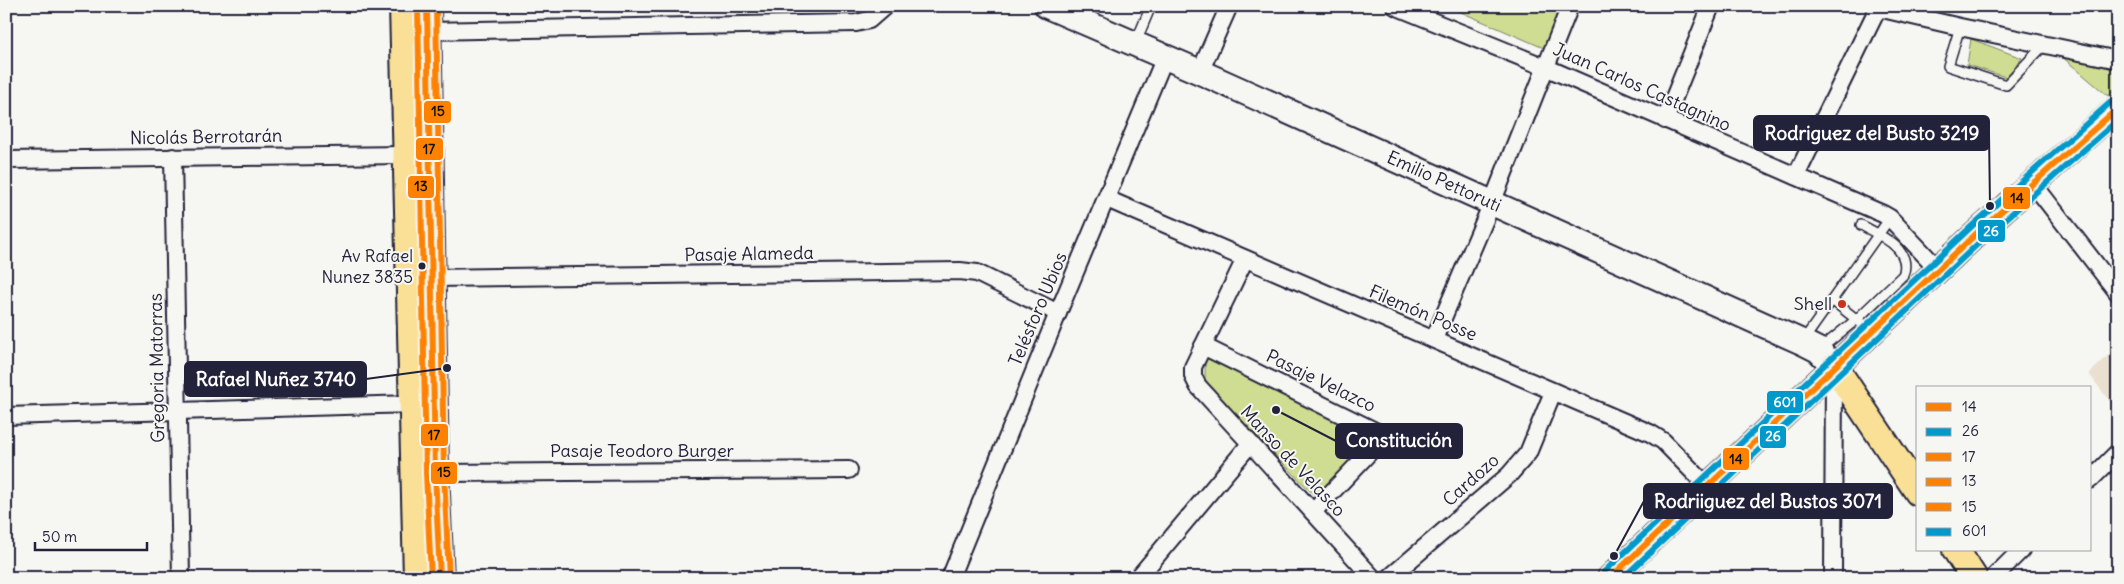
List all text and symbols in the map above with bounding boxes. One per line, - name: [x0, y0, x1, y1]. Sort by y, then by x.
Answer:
- street label: Juan Carlos Castagnino: [1550, 37, 1735, 136]
- line badge: 15: [423, 100, 452, 124]
- text: 15: [431, 102, 445, 120]
- callout: Rodriguez del Busto 3219: [1754, 116, 1989, 150]
- text: Rodriguez del Busto 3219: [1765, 121, 1979, 145]
- street label: Nicolás Berrotarán: [130, 124, 282, 149]
- line badge: 17: [415, 137, 444, 161]
- text: 17: [423, 140, 435, 158]
- street label: Emilio Pettoruti: [1383, 145, 1505, 217]
- line badge: 13: [407, 175, 435, 199]
- text: 13: [414, 177, 428, 195]
- line badge: 14: [2002, 186, 2031, 210]
- text: 14: [2010, 189, 2024, 207]
- line badge: 26: [1977, 219, 2006, 243]
- text: 26: [1983, 222, 1999, 240]
- street label: Pasaje Alameda: [684, 241, 814, 266]
- place label: Av Rafael Nunez 3835: [321, 245, 413, 288]
- street label: Telésforo Ubios: [1003, 248, 1072, 369]
- marker: Av Rafael Nunez 3835: [417, 261, 427, 271]
- street label: Filemón Posse: [1366, 279, 1481, 346]
- place label: Shell: [1794, 292, 1832, 315]
- street label: Gregoria Matorras: [144, 293, 169, 443]
- marker: Shell: [1836, 298, 1848, 310]
- street label: Pasaje Velazco: [1263, 344, 1380, 417]
- callout: Rafael Nuñez 3740: [185, 362, 366, 396]
- text: Rafael Nuñez 3740: [196, 367, 356, 391]
- legend: [1916, 386, 2092, 552]
- line badge: 601: [1766, 390, 1804, 414]
- text: 601: [1774, 393, 1796, 411]
- text: 14: [1962, 397, 1977, 416]
- street label: Manso de Velasco: [1236, 400, 1351, 521]
- text: 26: [1962, 421, 1979, 440]
- line badge: 17: [420, 423, 449, 447]
- callout: Constitución: [1336, 424, 1462, 458]
- line badge: 26: [1759, 425, 1787, 449]
- text: 17: [428, 426, 440, 444]
- text: 26: [1765, 427, 1781, 445]
- text: Constitución: [1346, 428, 1452, 452]
- street label: Pasaje Teodoro Burger: [550, 439, 735, 462]
- line badge: 14: [1722, 447, 1750, 471]
- text: 17: [1962, 447, 1975, 466]
- street label: Cardozo: [1438, 448, 1504, 511]
- text: 14: [1729, 450, 1743, 468]
- line badge: 15: [430, 461, 458, 485]
- text: 15: [437, 463, 451, 481]
- text: 13: [1962, 471, 1976, 490]
- callout: Rodriiguez del Bustos 3071: [1644, 484, 1892, 518]
- text: Rodriiguez del Bustos 3071: [1654, 489, 1882, 513]
- text: 15: [1962, 497, 1977, 516]
- scale bar: [35, 519, 148, 551]
- text: 601: [1962, 521, 1986, 540]
- text: 50 m: [42, 527, 77, 546]

